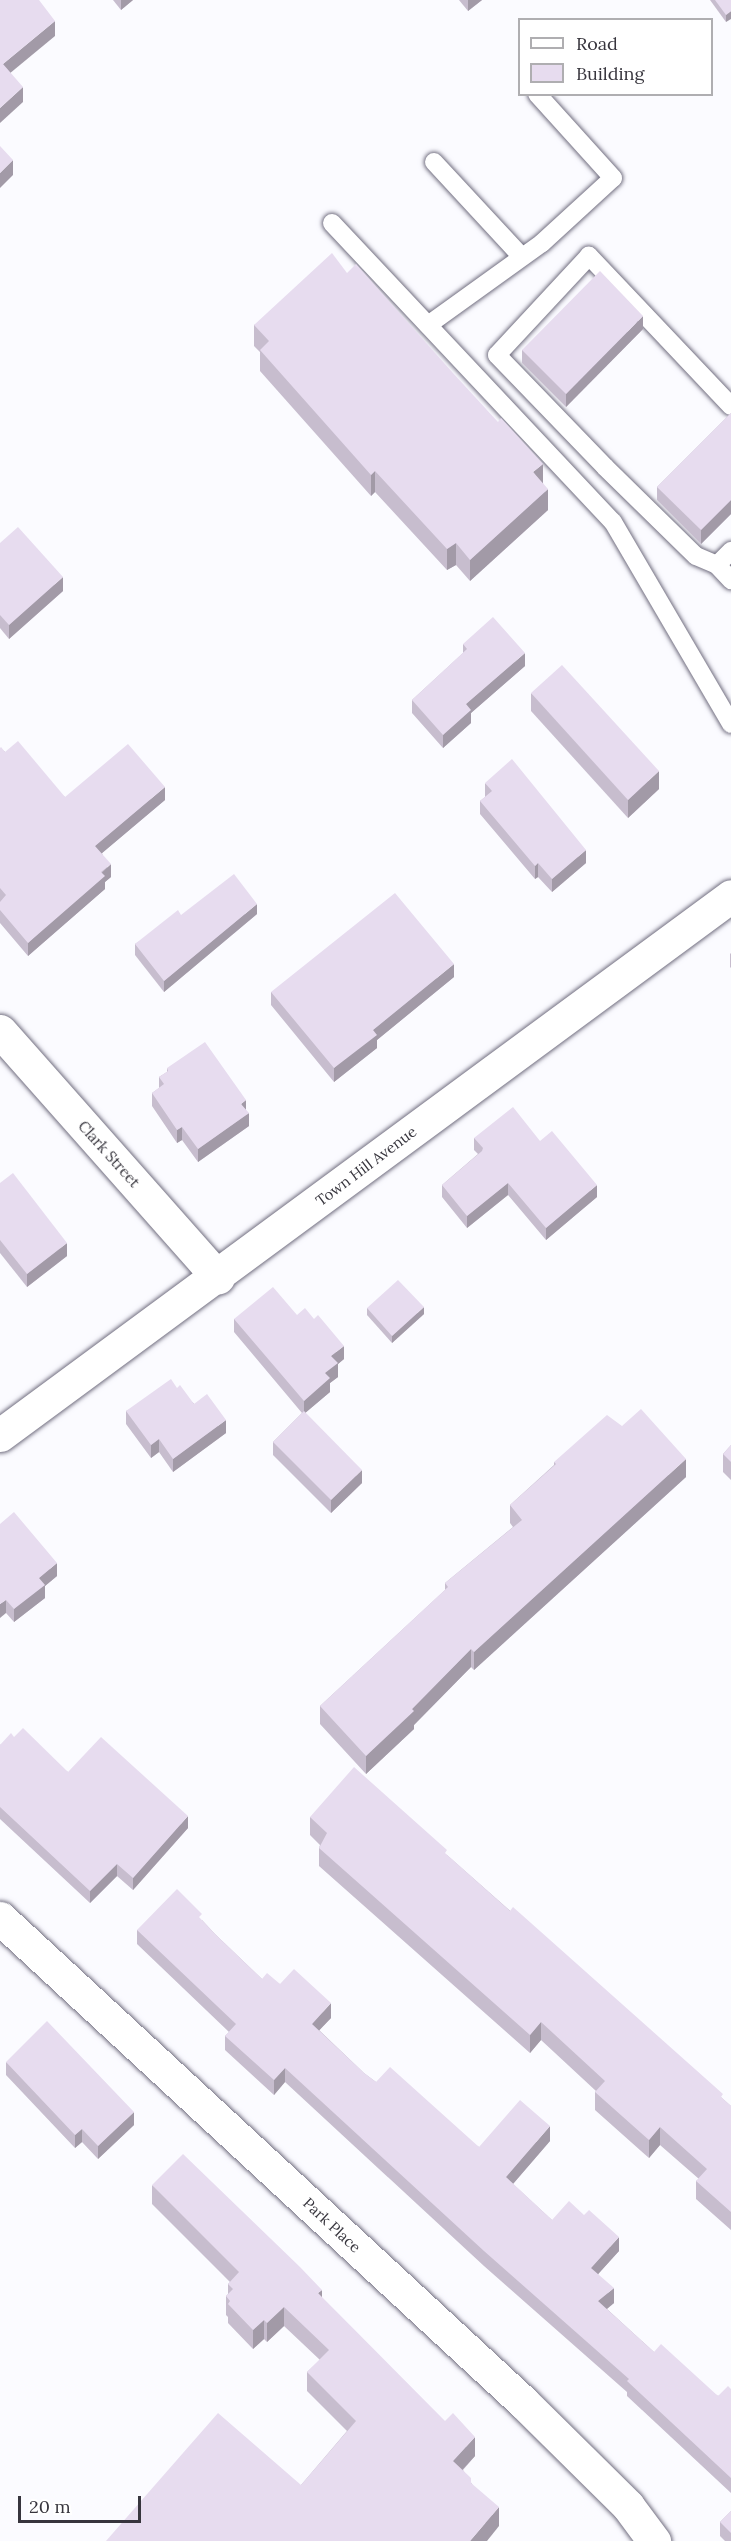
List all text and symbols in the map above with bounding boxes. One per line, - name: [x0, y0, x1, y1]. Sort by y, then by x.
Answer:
- legend: [518, 18, 713, 96]
- text: Road: [576, 32, 618, 55]
- text: Building: [576, 62, 644, 85]
- street label: Clark Street: [74, 1117, 144, 1191]
- street label: Town Hill Avenue: [312, 1122, 420, 1210]
- street label: Park Place: [300, 2194, 364, 2256]
- scale bar: [21, 2484, 144, 2522]
- text: 20 m: [29, 2495, 71, 2518]

